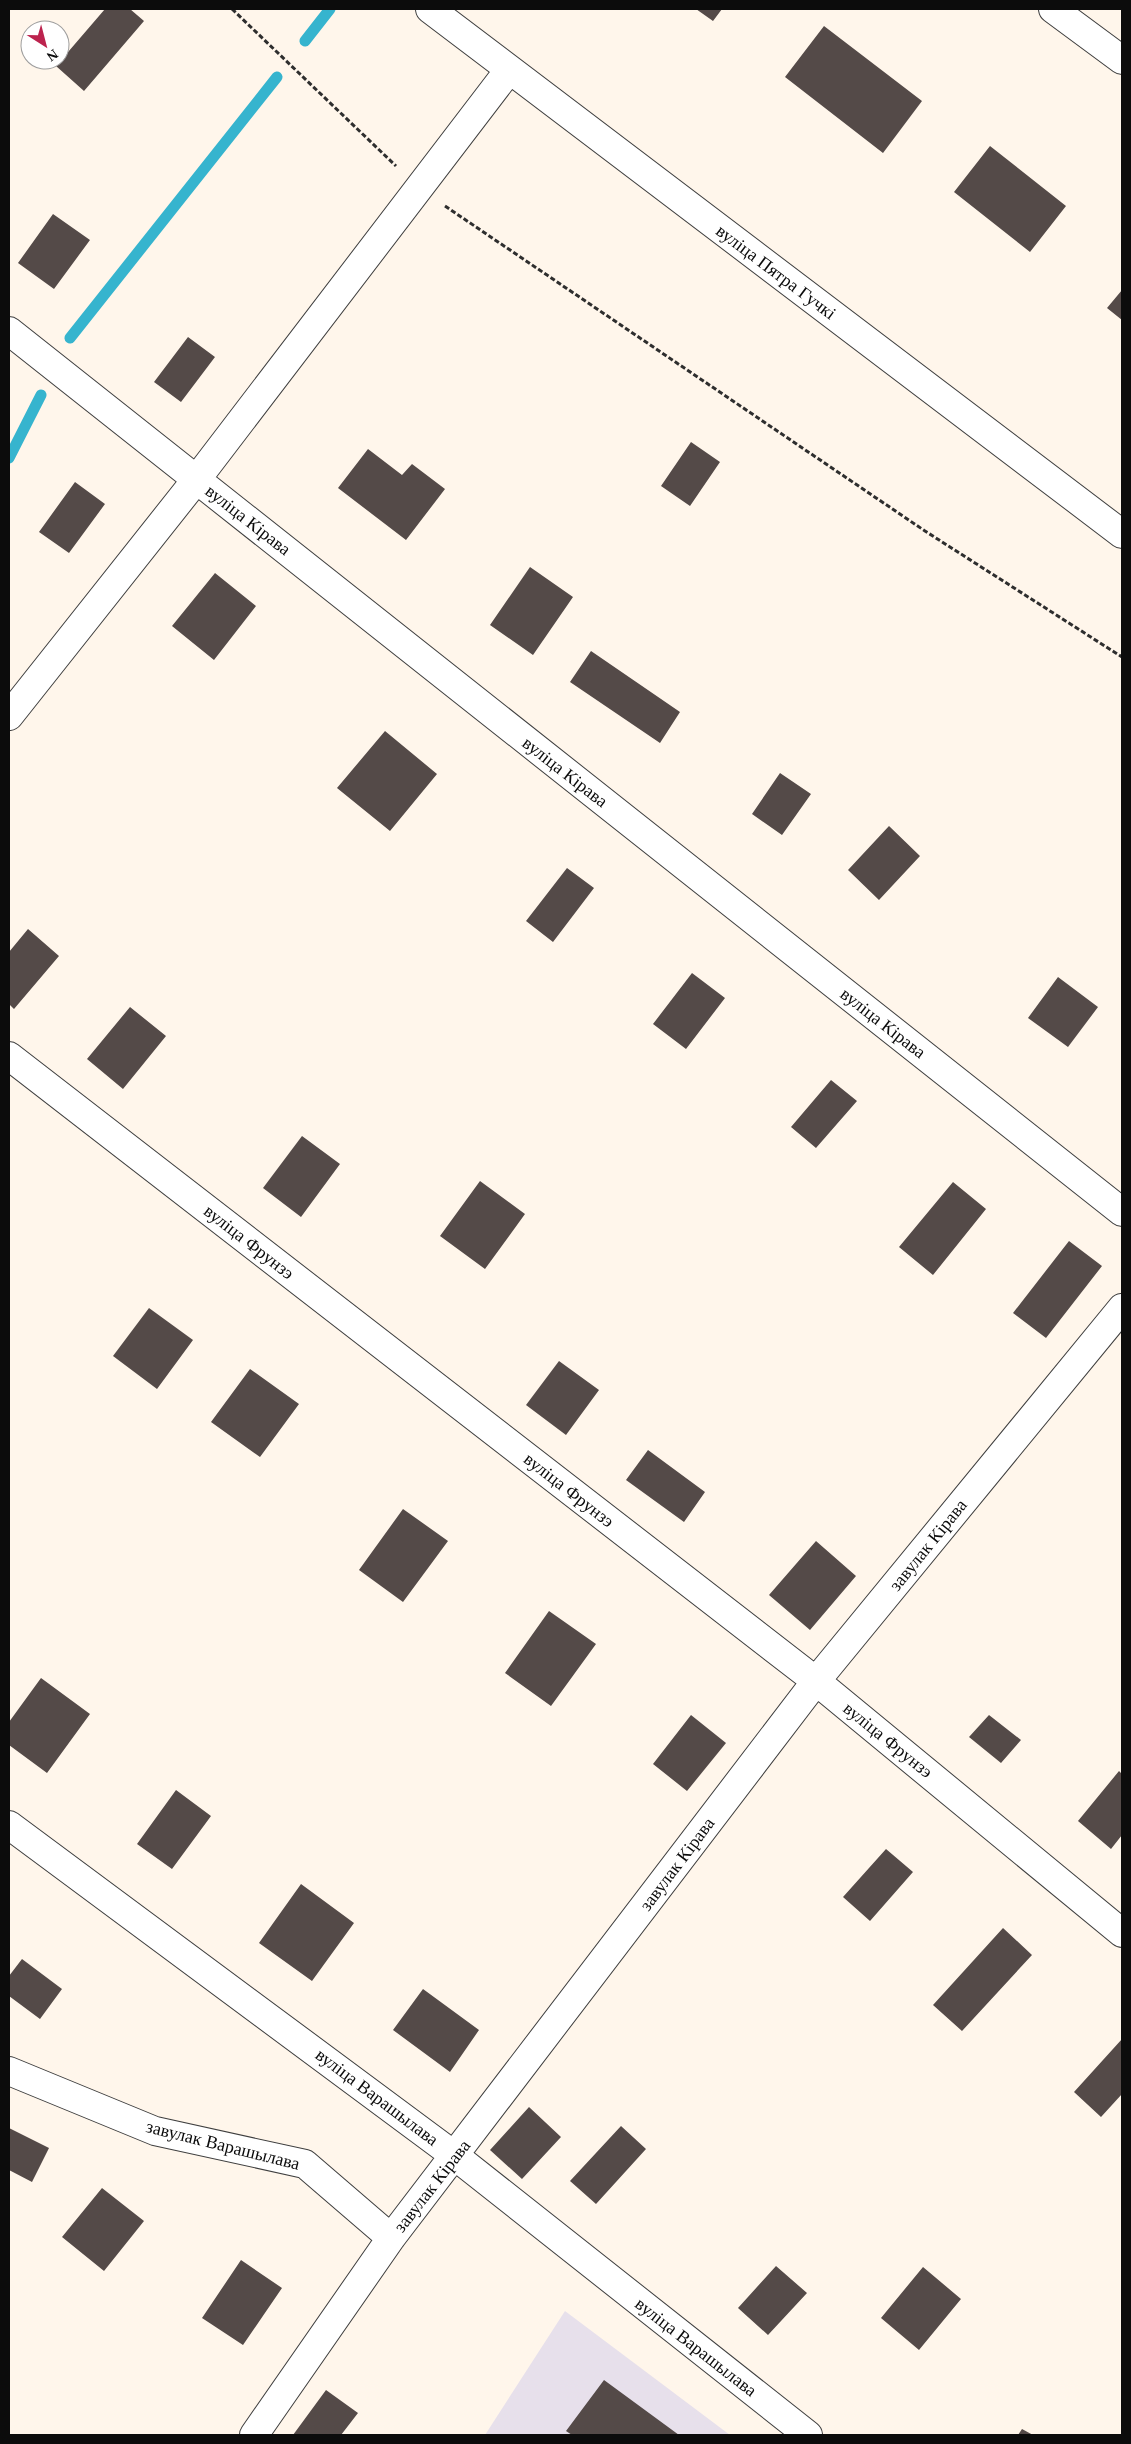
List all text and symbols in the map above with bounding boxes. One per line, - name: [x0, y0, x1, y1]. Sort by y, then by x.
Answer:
- north arrow: [20, 20, 70, 70]
- text: N: [44, 46, 61, 64]
- street label: вуліца Пятра Гучкі: [712, 221, 840, 323]
- street label: вуліца Кірава: [201, 481, 295, 559]
- street label: вуліца Кірава: [518, 733, 612, 811]
- street label: вуліца Кірава: [836, 984, 930, 1062]
- street label: вуліца Фрунзэ: [200, 1201, 298, 1283]
- street label: вуліца Фрунзэ: [520, 1449, 618, 1531]
- street label: завулак Кірава: [885, 1495, 971, 1595]
- street label: вуліца Фрунзэ: [839, 1698, 937, 1782]
- street label: завулак Кірава: [635, 1813, 719, 1915]
- street label: вуліца Варашылава: [312, 2044, 442, 2150]
- street label: завулак Варашылава: [144, 2116, 302, 2174]
- street label: завулак Кірава: [390, 2136, 474, 2236]
- street label: вуліца Варашылава: [631, 2293, 761, 2401]

